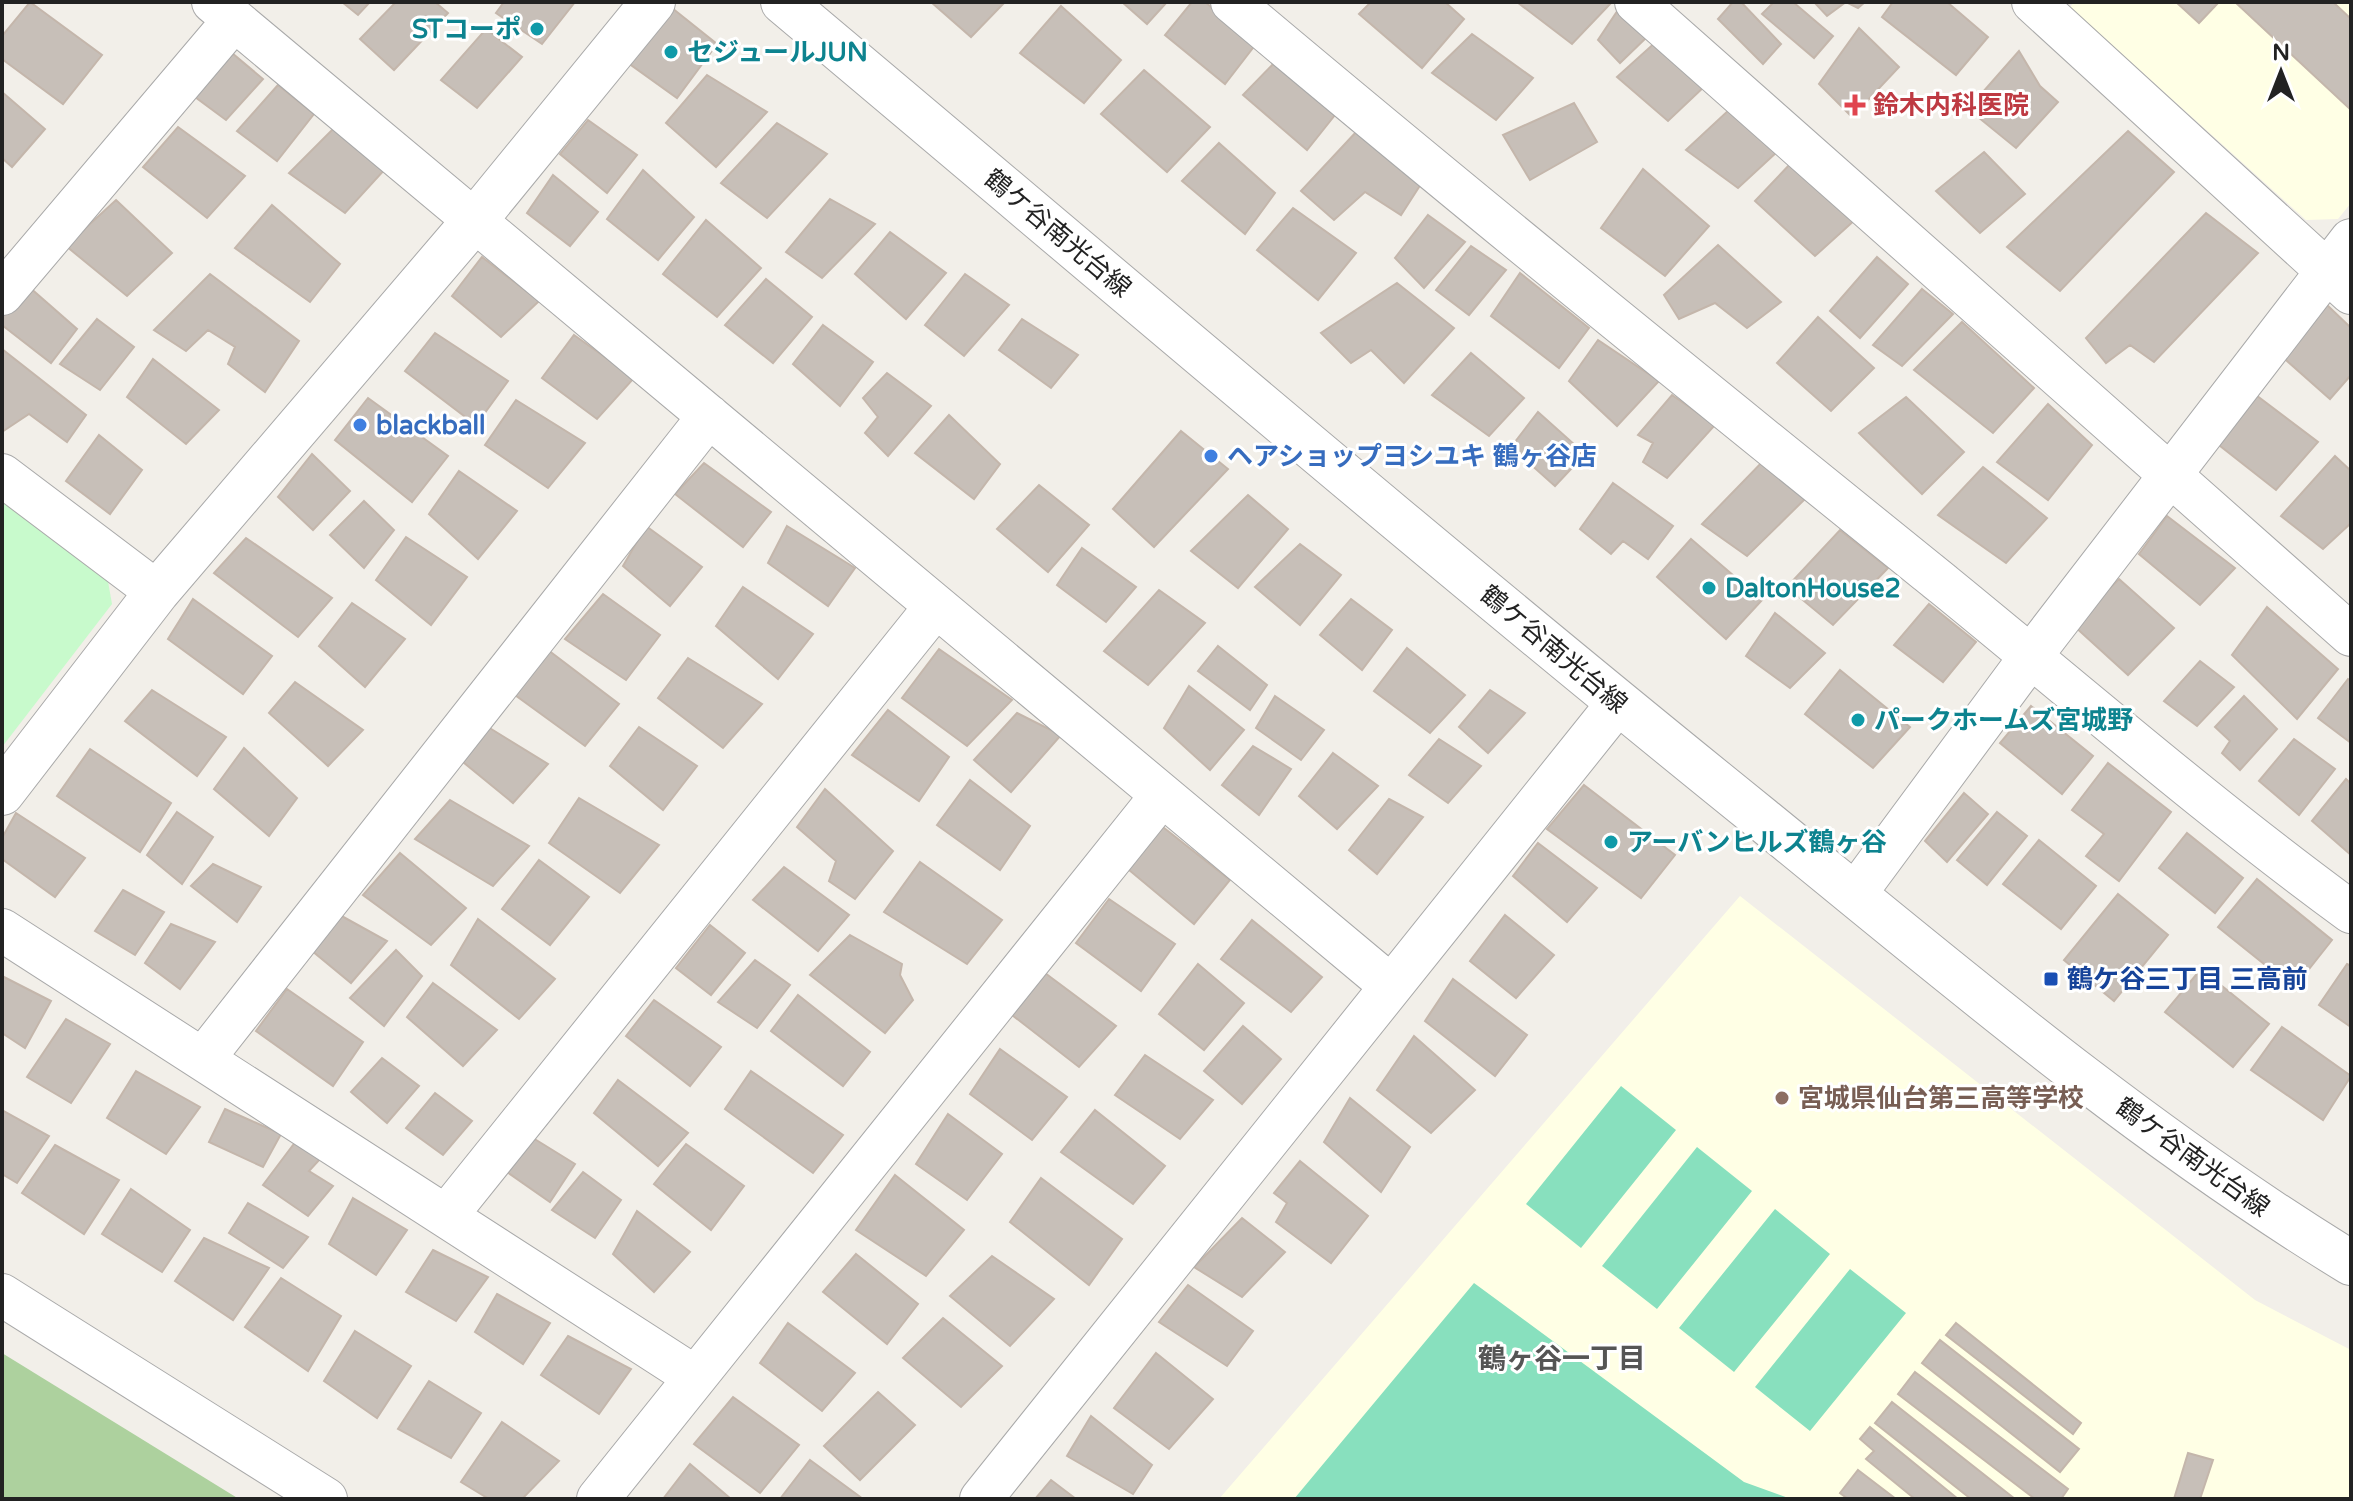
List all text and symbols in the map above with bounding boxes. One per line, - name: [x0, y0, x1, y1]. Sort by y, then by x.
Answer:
- place label: STコーポ: [412, 14, 521, 45]
- marker: STコーポ: [528, 20, 546, 38]
- north arrow: [2241, 32, 2321, 112]
- place label: セジュールJUN: [687, 37, 868, 68]
- text: N: [2272, 40, 2290, 66]
- marker: セジュールJUN: [662, 43, 680, 61]
- place label: 鈴木内科医院: [1873, 90, 2029, 121]
- marker: 鈴木内科医院: [1844, 94, 1866, 116]
- street label: 鶴ケ谷南光台線: [978, 163, 1137, 304]
- place label: blackball: [376, 410, 486, 441]
- marker: blackball: [351, 416, 369, 434]
- place label: ヘアショップヨシユキ 鶴ヶ谷店: [1227, 441, 1597, 472]
- marker: ヘアショップヨシユキ 鶴ヶ谷店: [1202, 447, 1220, 465]
- place label: DaltonHouse2: [1725, 573, 1901, 604]
- street label: 鶴ケ谷南光台線: [1474, 579, 1633, 720]
- marker: DaltonHouse2: [1700, 579, 1718, 597]
- place label: パークホームズ宮城野: [1874, 705, 2133, 736]
- marker: パークホームズ宮城野: [1849, 711, 1867, 729]
- place label: アーバンヒルズ鶴ヶ谷: [1627, 827, 1886, 858]
- marker: アーバンヒルズ鶴ヶ谷: [1602, 833, 1620, 851]
- place label: 鶴ケ谷三丁目 三高前: [2067, 964, 2308, 995]
- marker: 鶴ケ谷三丁目 三高前: [2042, 970, 2060, 988]
- place label: 宮城県仙台第三高等学校: [1798, 1083, 2084, 1114]
- marker: 宮城県仙台第三高等学校: [1773, 1089, 1791, 1107]
- street label: 鶴ケ谷南光台線: [2110, 1091, 2275, 1223]
- district label: 鶴ヶ谷一丁目: [1478, 1342, 1646, 1376]

